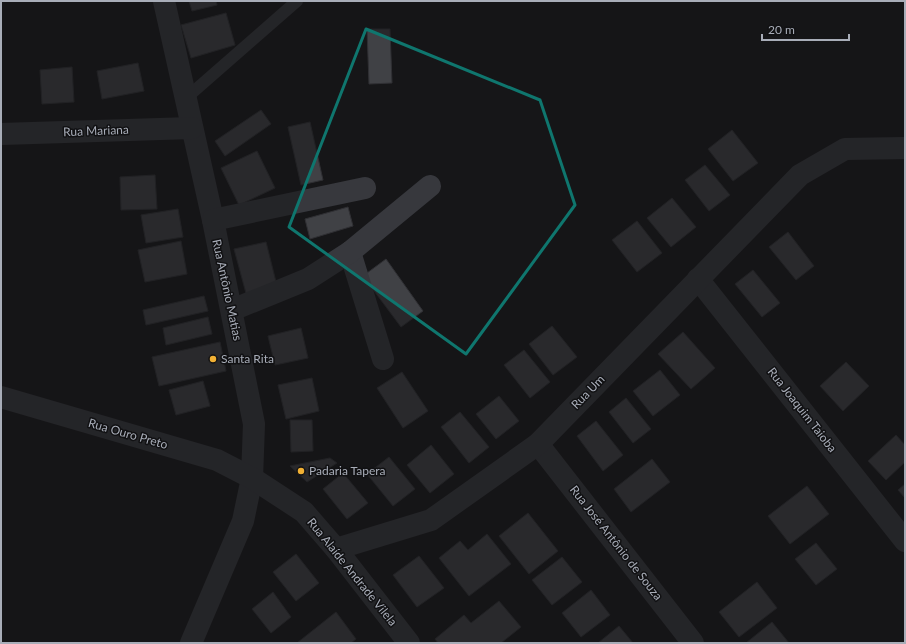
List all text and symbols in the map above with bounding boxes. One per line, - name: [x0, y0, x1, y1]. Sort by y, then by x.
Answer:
- scale bar: [762, 16, 849, 42]
- text: 20 m: [768, 22, 795, 37]
- street label: Rua Mariana: [63, 122, 129, 139]
- street label: Rua Antônio Matias: [209, 238, 246, 342]
- place label: Santa Rita: [221, 351, 274, 366]
- marker: Santa Rita: [208, 354, 218, 364]
- street label: Rua Joaquim Taioba: [765, 364, 840, 455]
- street label: Rua Um: [568, 371, 608, 412]
- street label: Rua Ouro Preto: [87, 415, 170, 452]
- place label: Padaria Tapera: [309, 463, 386, 478]
- marker: Padaria Tapera: [296, 466, 306, 476]
- street label: Rua José Antônio de Souza: [567, 482, 666, 603]
- street label: Rua Alaíde Andrade Vilela: [304, 515, 401, 629]

